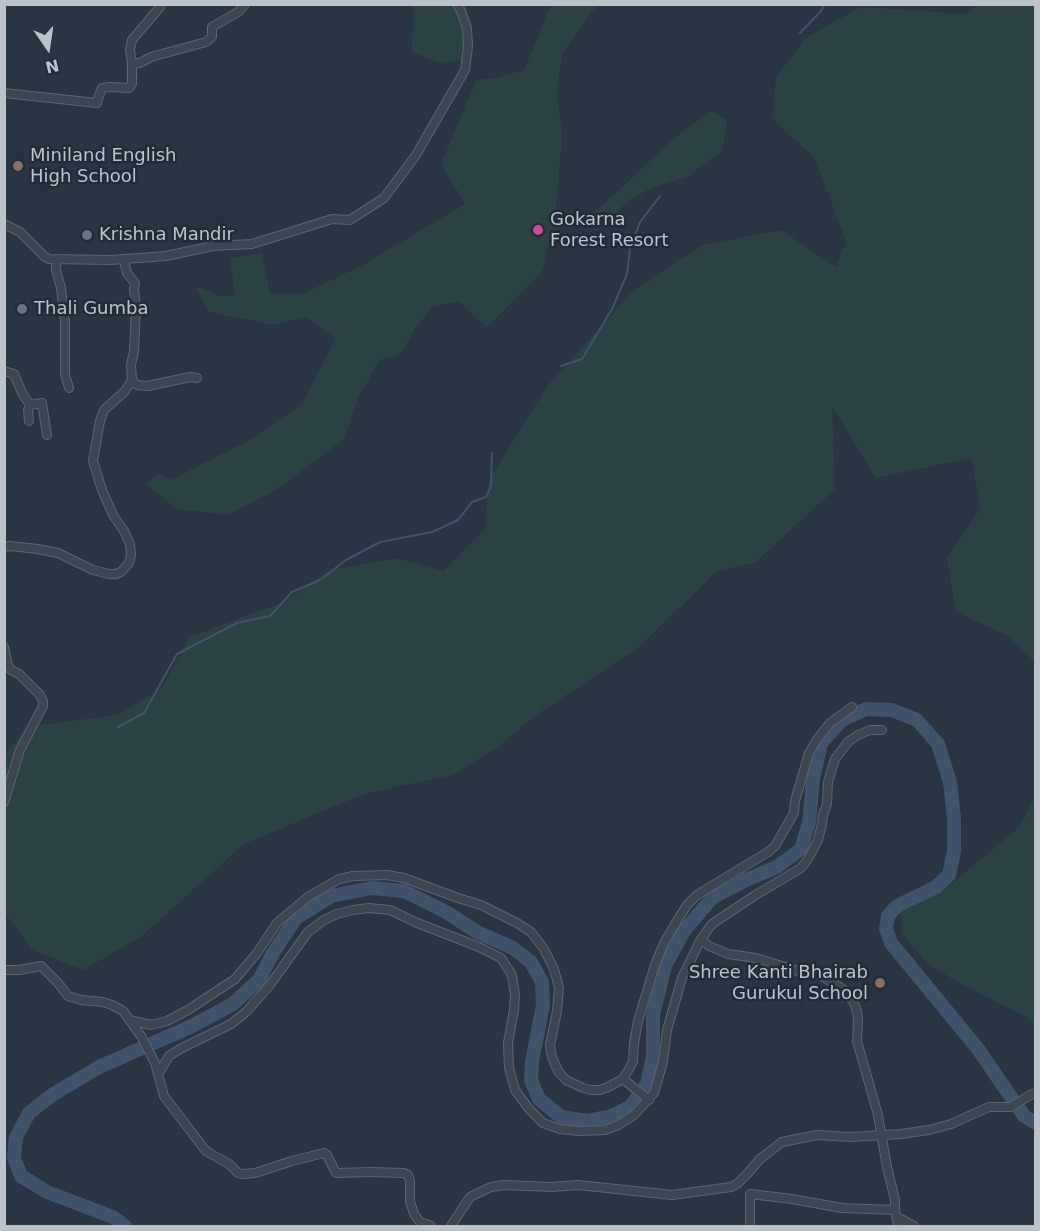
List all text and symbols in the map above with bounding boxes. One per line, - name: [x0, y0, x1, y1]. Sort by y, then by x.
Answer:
- north arrow: [18, 18, 78, 78]
- text: N: [44, 55, 61, 77]
- place label: Miniland English High School: [30, 145, 177, 188]
- marker: Miniland English High School: [11, 159, 25, 173]
- place label: Gokarna Forest Resort: [550, 209, 669, 252]
- marker: Gokarna Forest Resort: [531, 223, 545, 237]
- place label: Krishna Mandir: [99, 224, 234, 246]
- marker: Krishna Mandir: [80, 228, 94, 242]
- place label: Thali Gumba: [34, 298, 149, 320]
- marker: Thali Gumba: [15, 302, 29, 316]
- place label: Shree Kanti Bhairab Gurukul School: [689, 962, 868, 1004]
- marker: Shree Kanti Bhairab Gurukul School: [873, 976, 887, 990]

